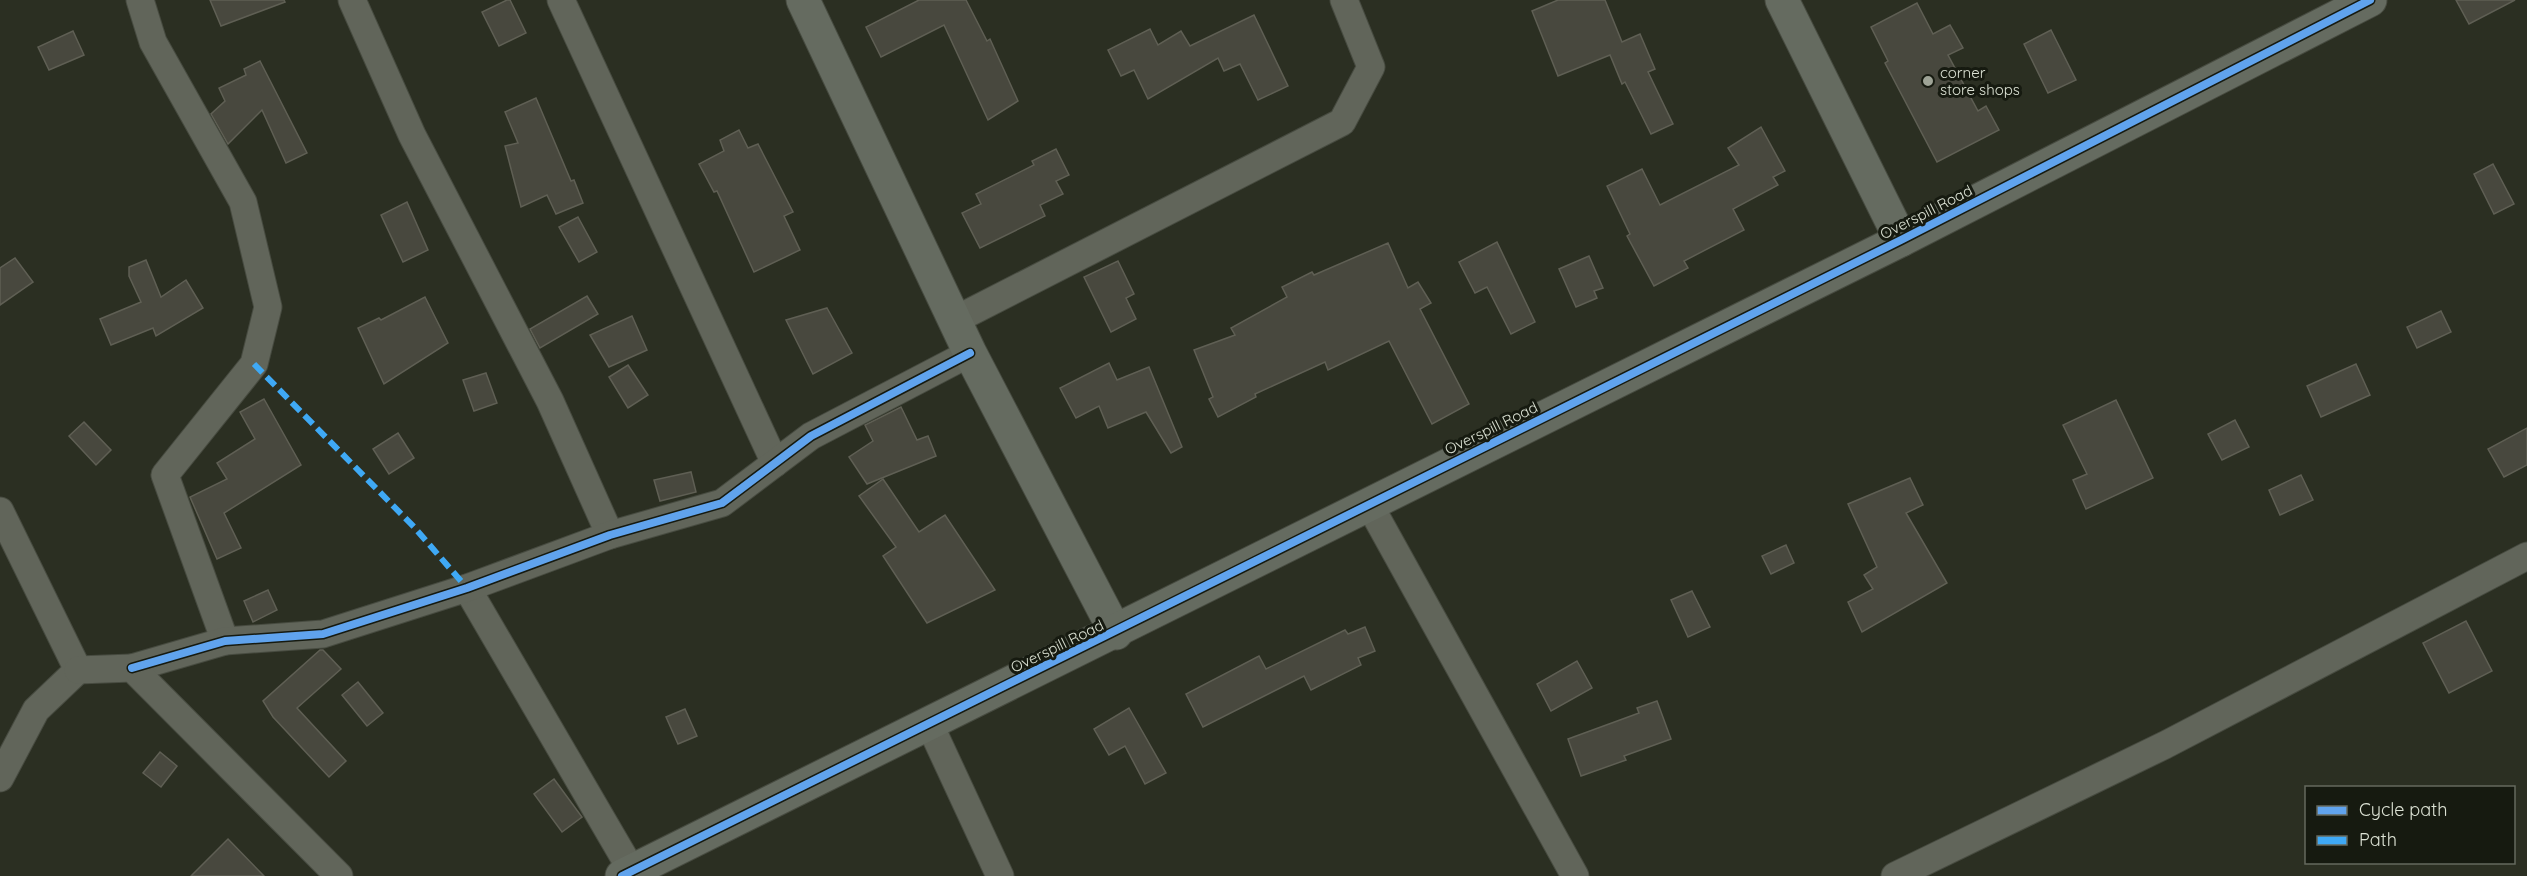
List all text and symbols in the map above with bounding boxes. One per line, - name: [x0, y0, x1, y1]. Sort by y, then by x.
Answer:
- place label: corner store shops: [1940, 63, 2020, 99]
- marker: corner store shops: [1921, 74, 1935, 88]
- street label: Overspill Road: [1877, 181, 1975, 243]
- street label: Overspill Road: [1441, 397, 1541, 459]
- street label: Overspill Road: [1007, 615, 1107, 677]
- legend: [2305, 786, 2515, 864]
- text: Cycle path: [2359, 798, 2447, 821]
- text: Path: [2359, 828, 2397, 851]

